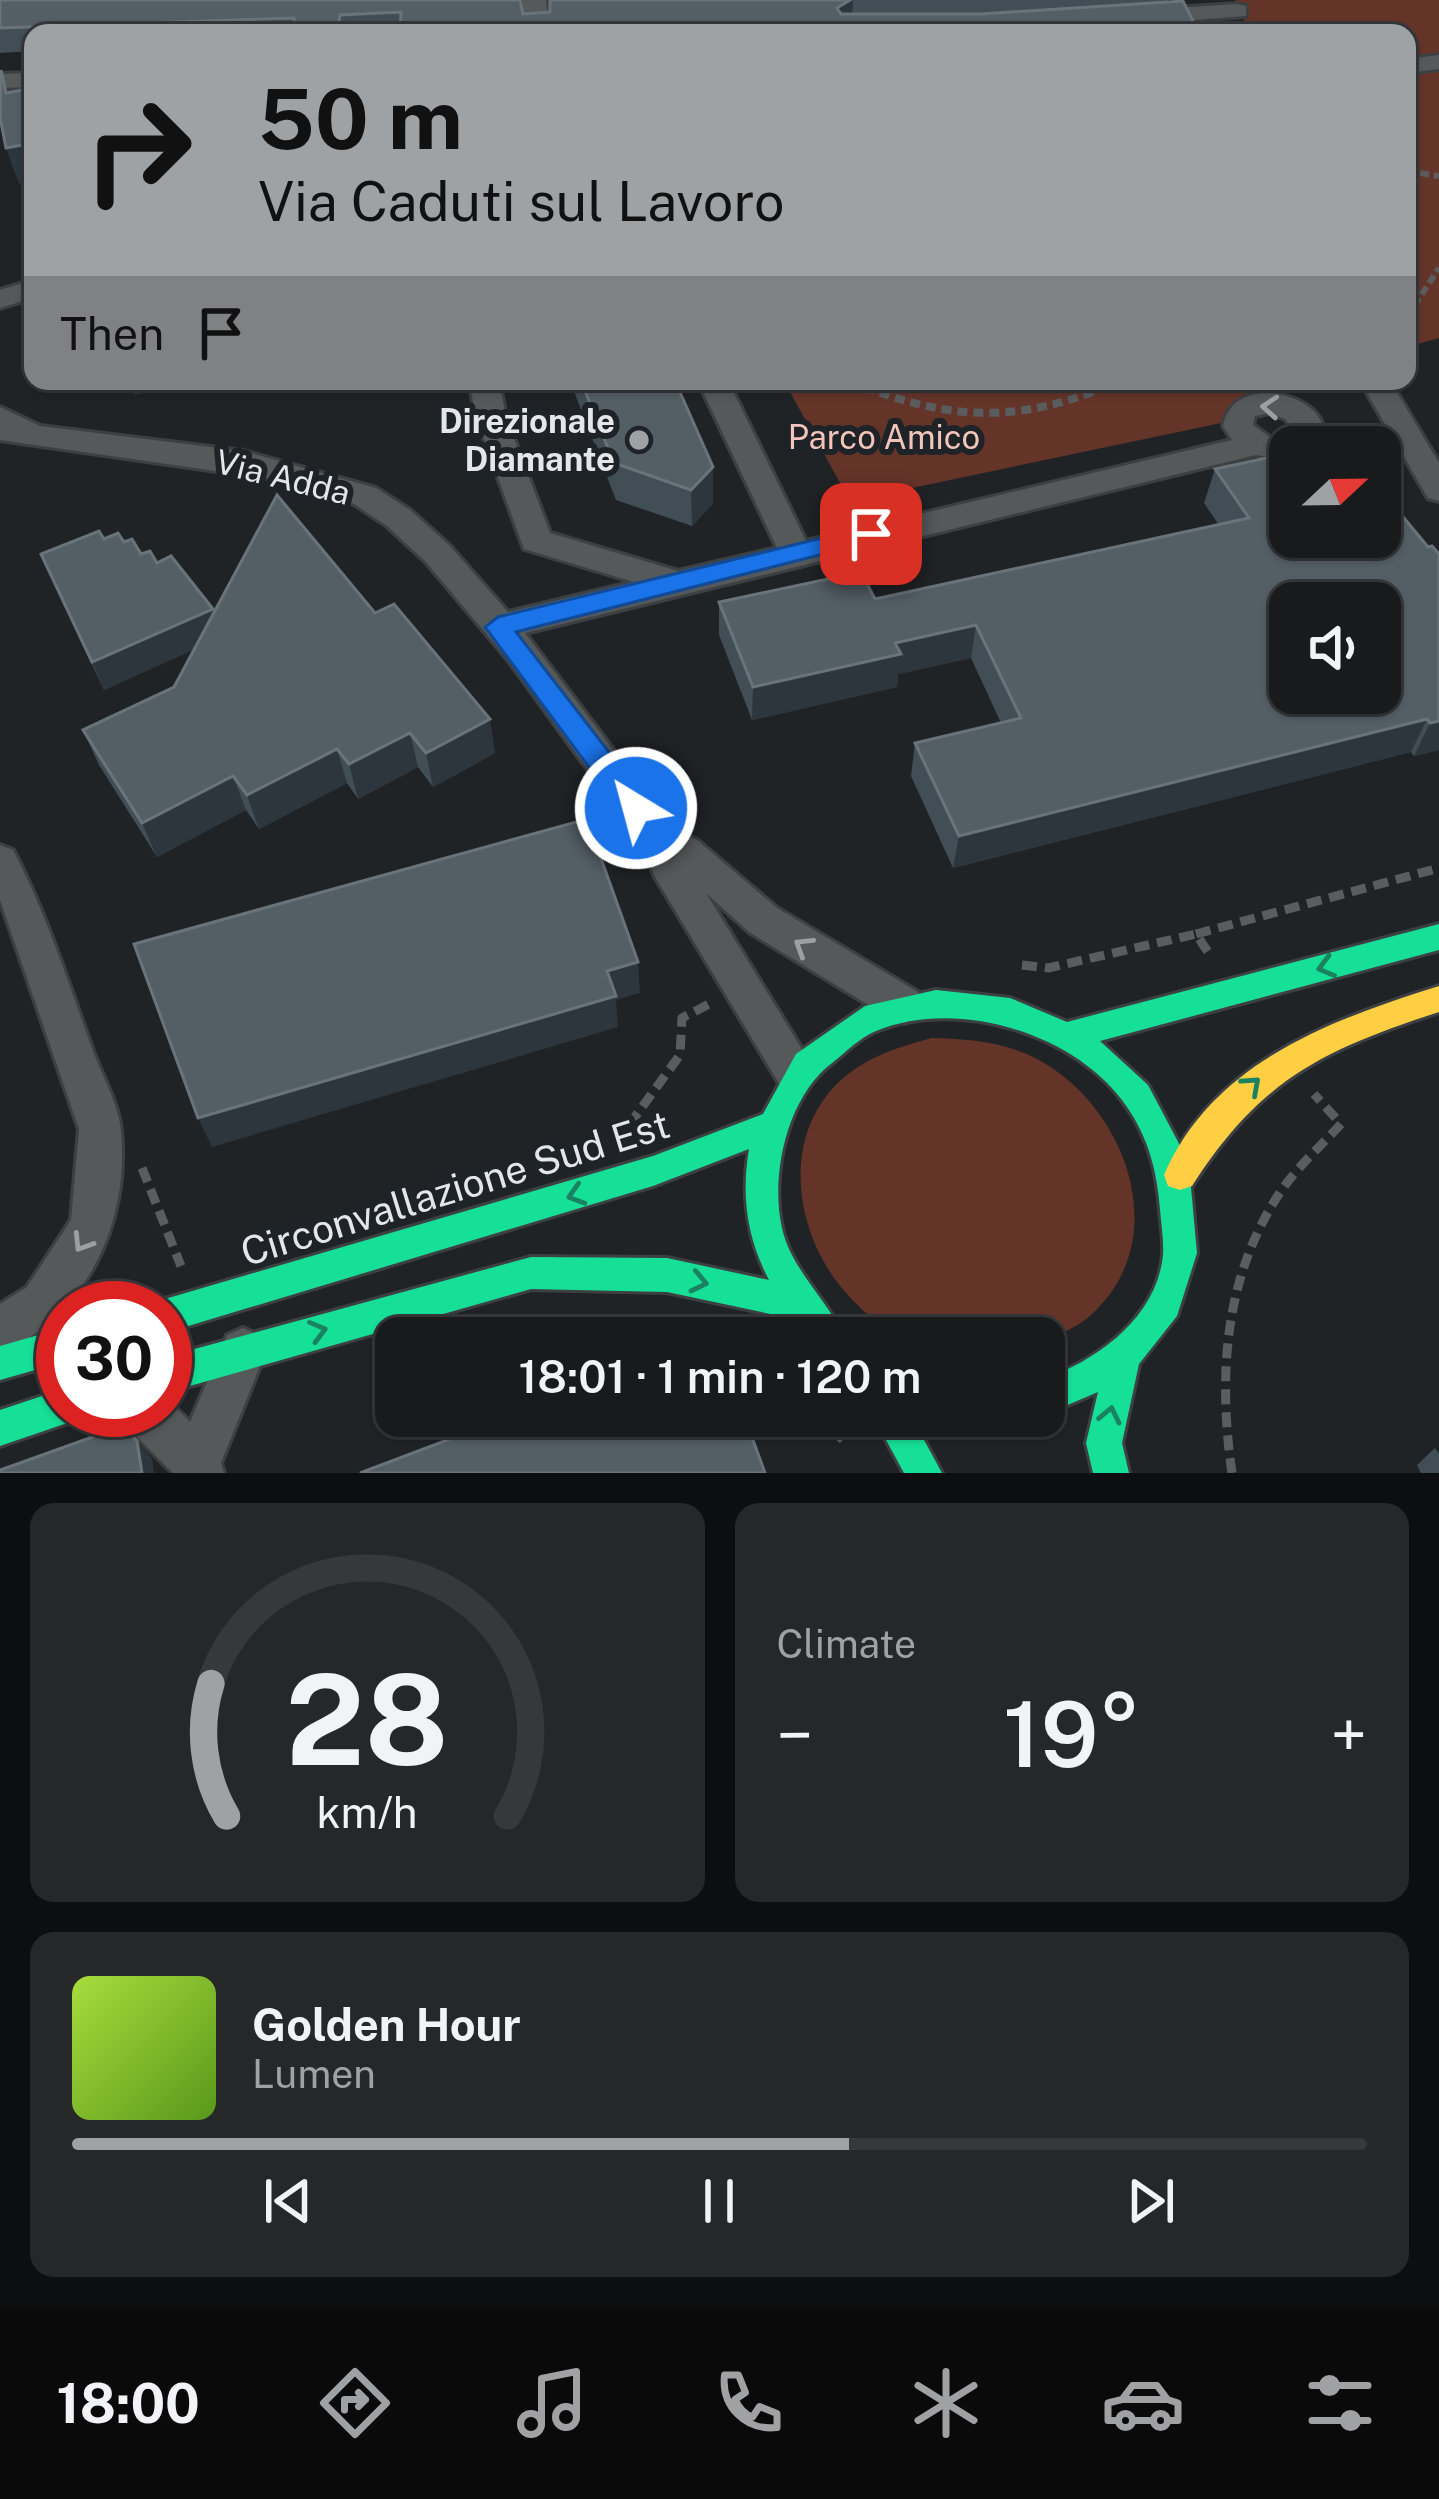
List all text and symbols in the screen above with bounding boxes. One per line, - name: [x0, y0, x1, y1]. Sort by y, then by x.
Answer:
- text: 50 m: [258, 69, 463, 168]
- icon: right: [60, 72, 216, 228]
- text: Via Caduti sul Lavoro: [258, 170, 785, 233]
- icon: arrive: [188, 300, 254, 366]
- text: Then: [60, 307, 164, 360]
- one-way arrow: [1261, 394, 1280, 420]
- place label: Direzionale Diamante: [439, 402, 615, 478]
- park label: Parco Amico: [788, 418, 980, 456]
- north arrow: [1269, 426, 1401, 558]
- map controls: [1269, 426, 1401, 714]
- marker: Direzionale Diamante: [626, 427, 652, 453]
- street label: Via Adda: [212, 442, 354, 512]
- pin: [820, 483, 922, 585]
- icon: arrive: [838, 501, 904, 567]
- button: sound: [1269, 582, 1401, 714]
- position arrow: [573, 745, 699, 871]
- one-way arrow: [794, 938, 816, 960]
- one-way arrow: [1316, 953, 1337, 978]
- one-way arrow: [1238, 1078, 1259, 1099]
- street label: Circonvallazione Sud Est: [235, 1101, 675, 1275]
- one-way arrow: [566, 1181, 587, 1206]
- one-way arrow: [73, 1230, 96, 1252]
- one-way arrow: [689, 1269, 709, 1294]
- speed limit sign: 30: [36, 1281, 192, 1437]
- one-way arrow: [307, 1320, 328, 1345]
- text: 18:01 · 1 min · 120 m: [519, 1350, 921, 1403]
- one-way arrow: [1096, 1406, 1121, 1426]
- text: Climate: [777, 1621, 916, 1667]
- text: 28: [286, 1646, 449, 1793]
- text: 19°: [1003, 1681, 1141, 1787]
- text: −: [777, 1696, 813, 1774]
- text: +: [1330, 1696, 1367, 1774]
- text: km/h: [317, 1786, 418, 1837]
- text: Golden Hour: [252, 1998, 521, 2051]
- text: Lumen: [252, 2051, 376, 2097]
- icon: previous: [255, 2168, 321, 2234]
- icon: pause: [686, 2168, 752, 2234]
- icon: next: [1118, 2168, 1184, 2234]
- icon: directions: [313, 2361, 397, 2445]
- icon: music: [510, 2361, 594, 2445]
- icon: phone: [707, 2361, 791, 2445]
- icon: climate: [904, 2361, 988, 2445]
- icon: car: [1101, 2361, 1185, 2445]
- icon: filters: [1298, 2361, 1382, 2445]
- text: 18:00: [57, 2372, 200, 2435]

